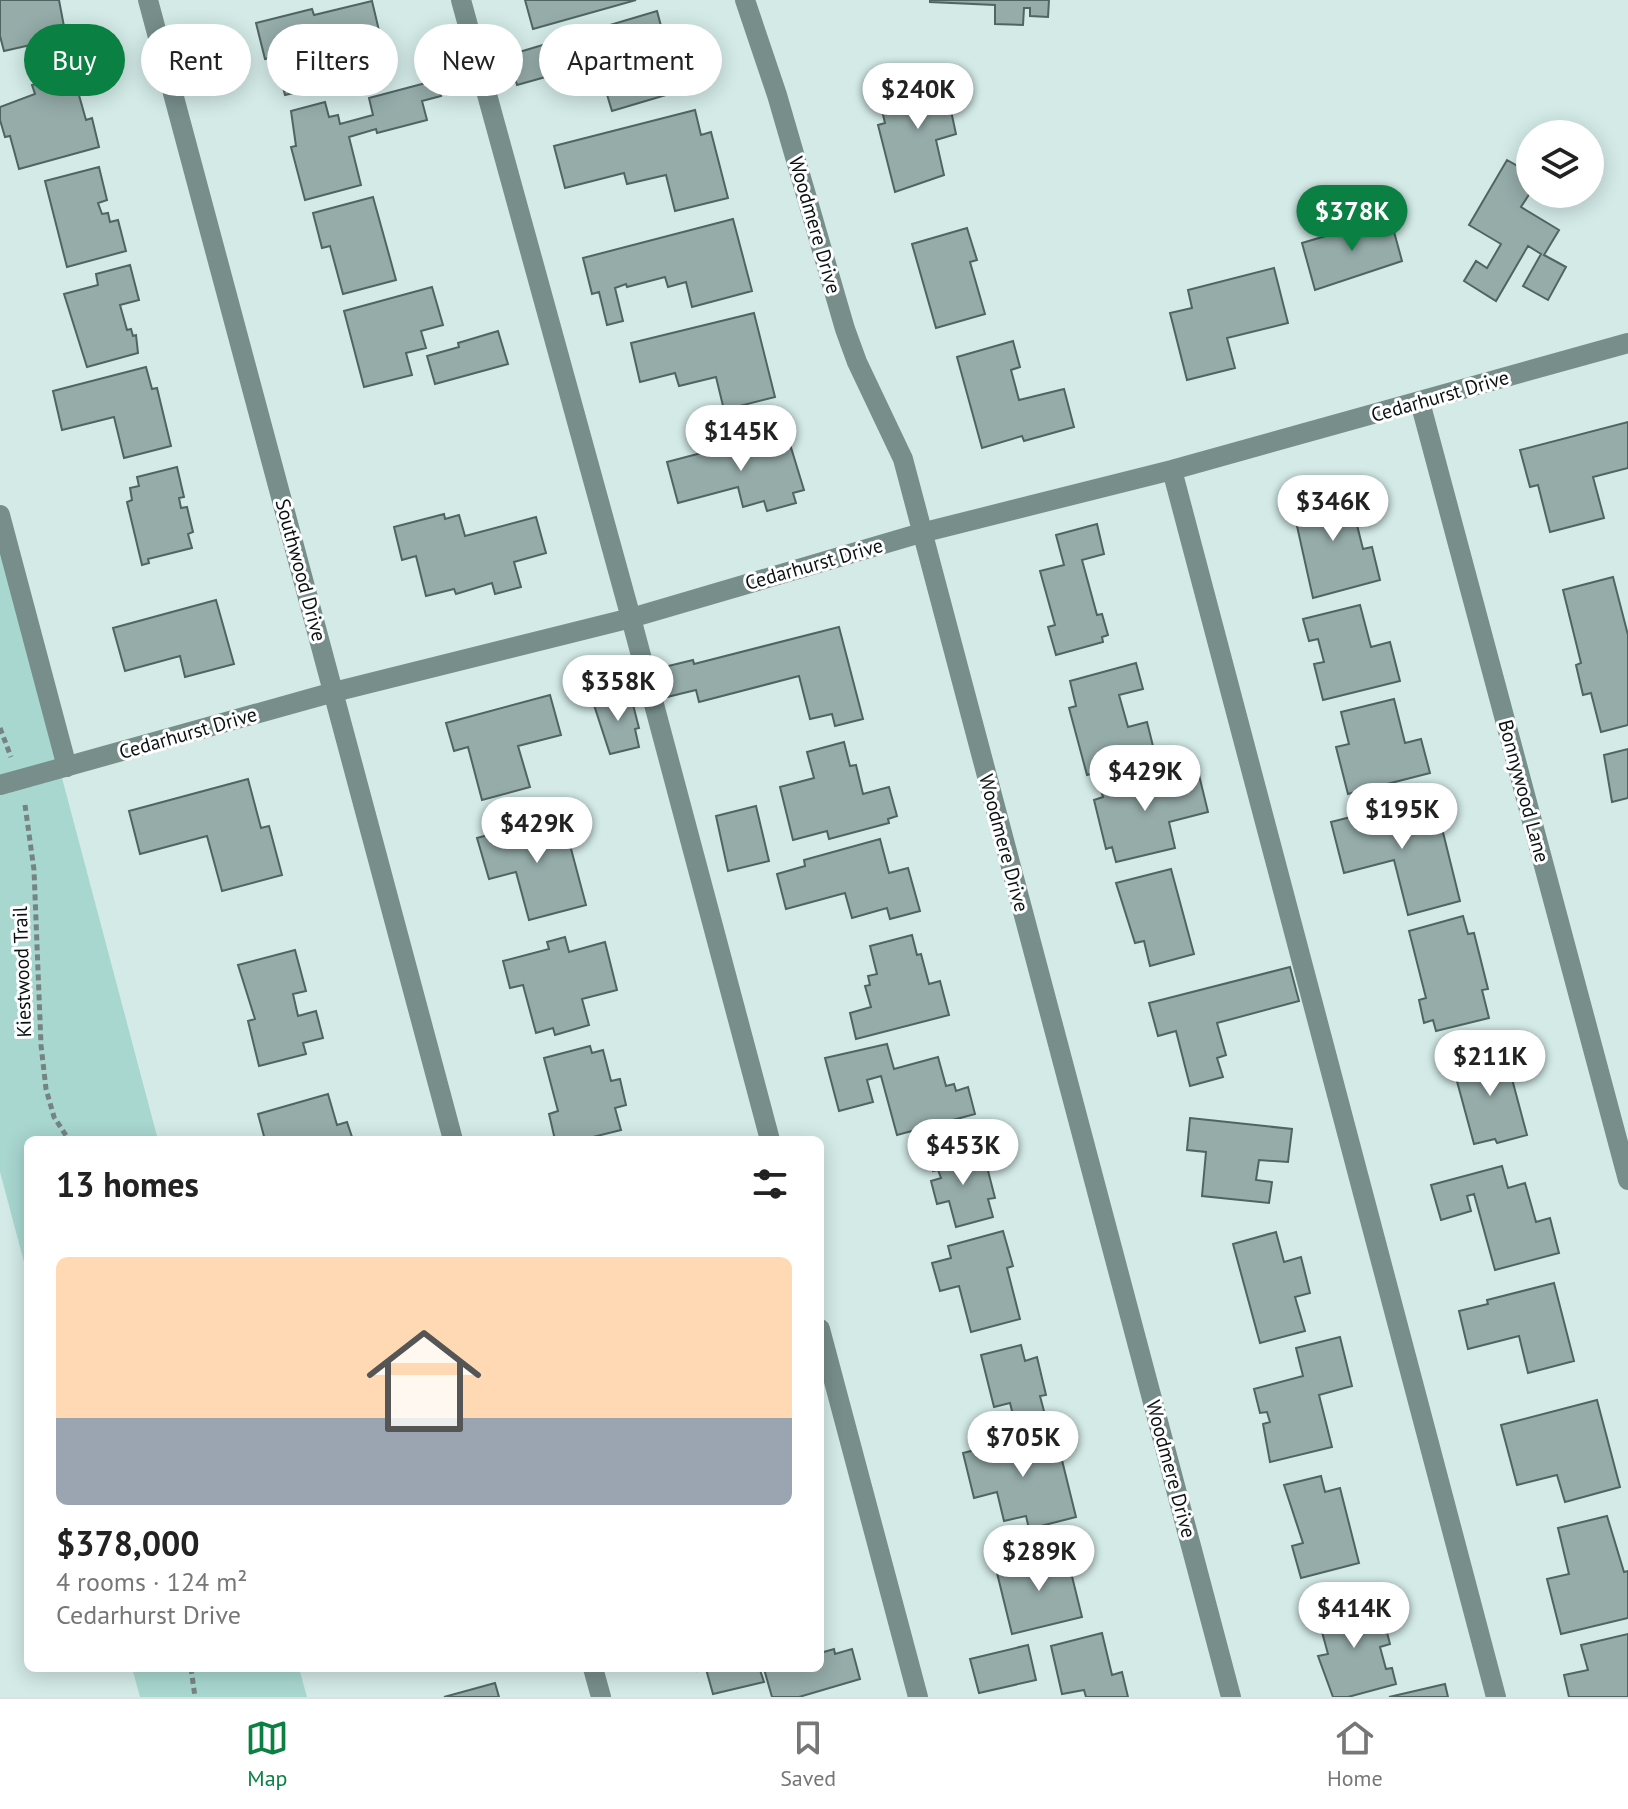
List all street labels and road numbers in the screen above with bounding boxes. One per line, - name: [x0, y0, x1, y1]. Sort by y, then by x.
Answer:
- street label: Woodmere Drive: [783, 153, 847, 297]
- street label: Cedarhurst Drive: [1368, 364, 1512, 428]
- street label: Southwood Drive: [269, 496, 333, 644]
- street label: Cedarhurst Drive: [742, 532, 886, 596]
- street label: Cedarhurst Drive: [116, 701, 260, 765]
- street label: Bonnywood Lane: [1492, 717, 1556, 865]
- street label: Woodmere Drive: [973, 771, 1035, 915]
- street label: Kiestwood Trail: [7, 906, 37, 1038]
- street label: Woodmere Drive: [1140, 1397, 1202, 1541]

